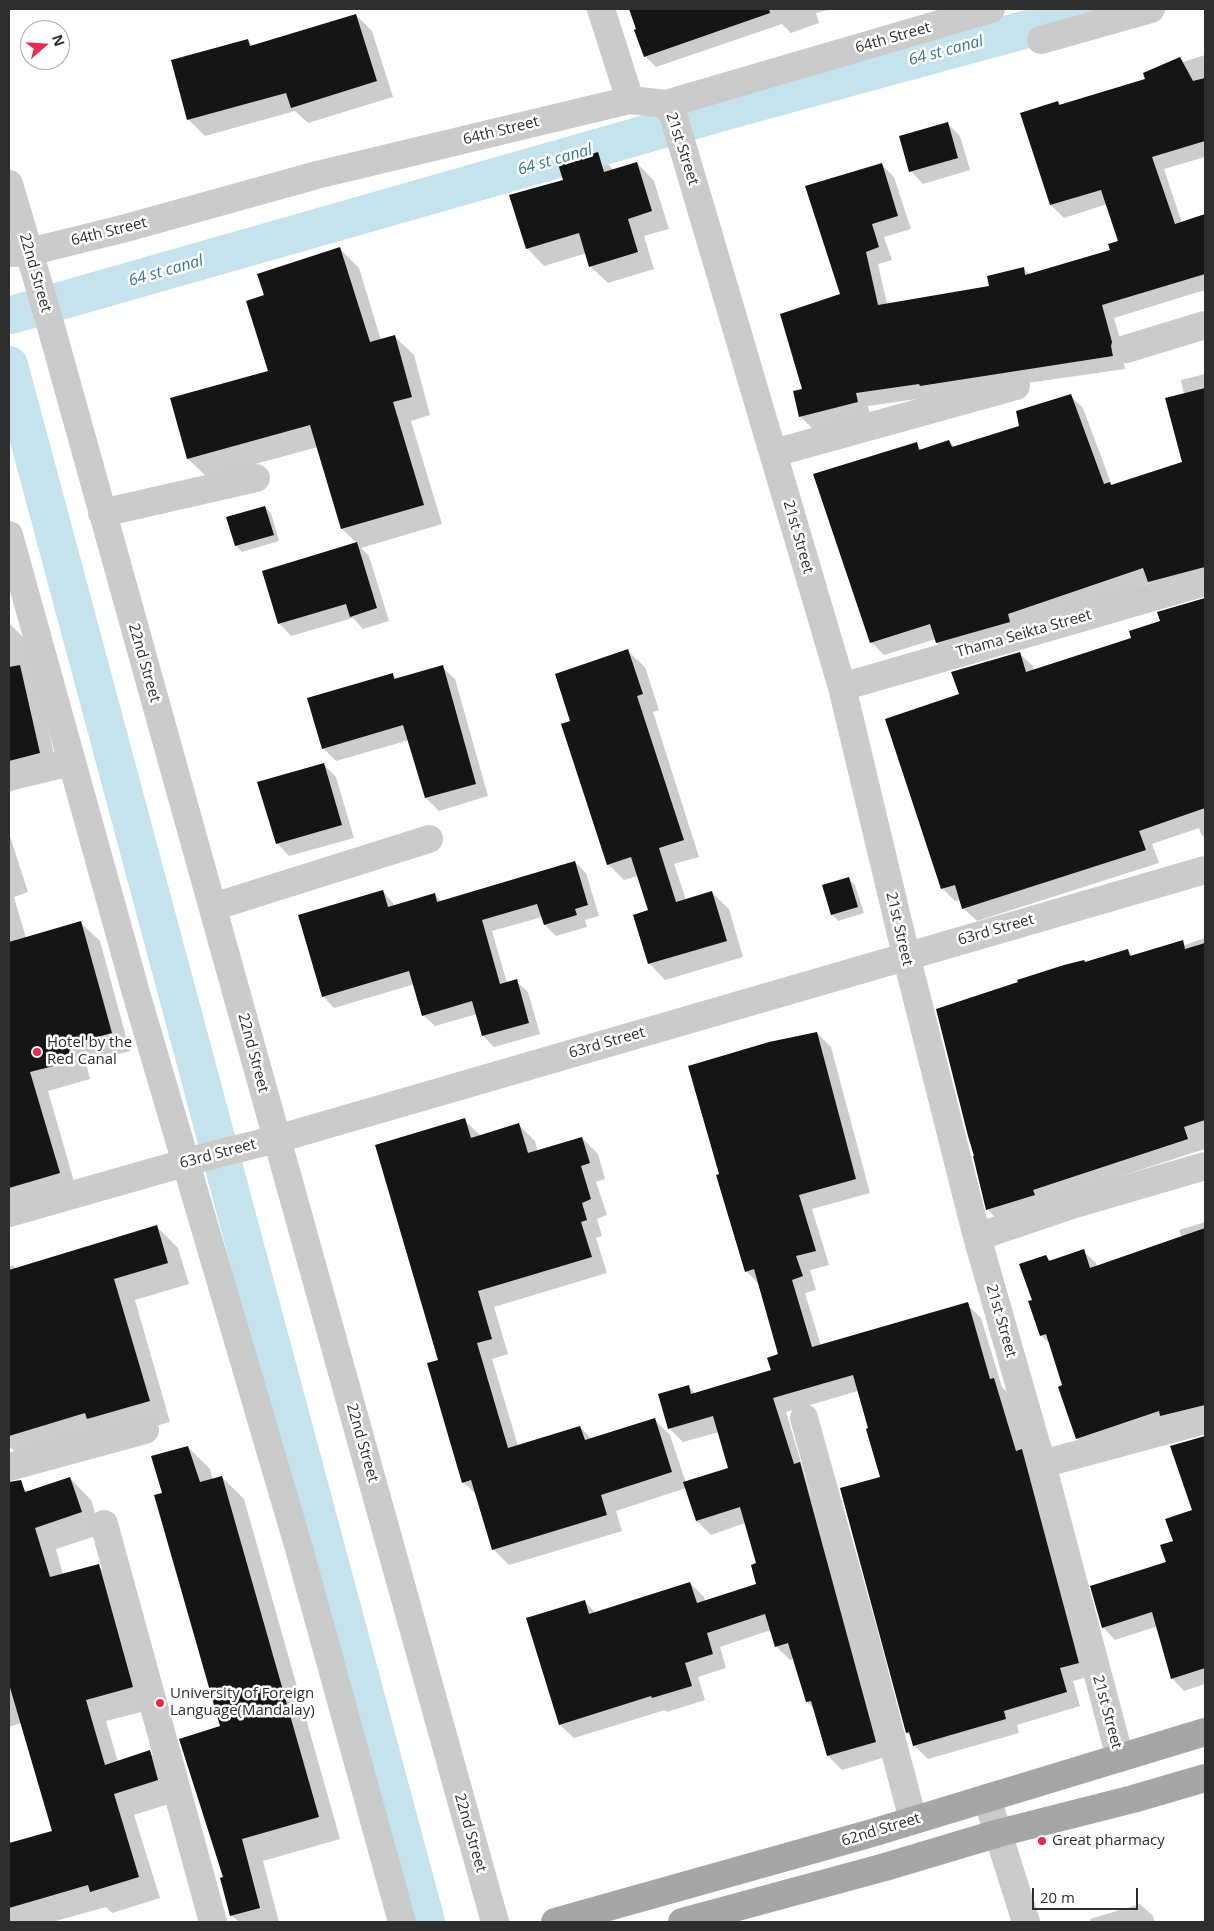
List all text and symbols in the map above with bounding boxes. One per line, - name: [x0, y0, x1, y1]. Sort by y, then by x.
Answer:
- street label: 64th Street: [853, 19, 933, 57]
- north arrow: [20, 20, 70, 70]
- text: N: [48, 32, 70, 49]
- water label: 64 st canal: [906, 32, 986, 70]
- street label: 21st Street: [662, 110, 702, 188]
- street label: 64th Street: [461, 113, 541, 149]
- water label: 64 st canal: [515, 140, 595, 180]
- street label: 64th Street: [69, 214, 149, 250]
- street label: 22nd Street: [15, 231, 55, 315]
- water label: 64 st canal: [126, 251, 206, 291]
- street label: 21st Street: [779, 498, 817, 576]
- street label: Thama Seikta Street: [954, 606, 1094, 662]
- street label: 22nd Street: [124, 621, 164, 705]
- street label: 21st Street: [882, 890, 916, 968]
- street label: 63rd Street: [956, 911, 1036, 949]
- street label: 22nd Street: [234, 1011, 272, 1095]
- street label: 63rd Street: [567, 1024, 647, 1062]
- place label: Hotel by the Red Canal: [47, 1034, 132, 1069]
- marker: Hotel by the Red Canal: [31, 1046, 43, 1058]
- street label: 63rd Street: [178, 1135, 258, 1173]
- street label: 21st Street: [982, 1282, 1020, 1360]
- street label: 22nd Street: [342, 1401, 382, 1485]
- street label: 21st Street: [1089, 1673, 1125, 1751]
- place label: University of Foreign Language(Mandalay): [170, 1685, 315, 1720]
- marker: University of Foreign Language(Mandalay): [154, 1697, 166, 1709]
- street label: 22nd Street: [450, 1791, 490, 1875]
- street label: 62nd Street: [839, 1810, 923, 1850]
- place label: Great pharmacy: [1052, 1832, 1165, 1850]
- marker: Great pharmacy: [1036, 1835, 1048, 1847]
- scale bar: [1034, 1878, 1140, 1910]
- text: 20 m: [1040, 1887, 1075, 1907]

